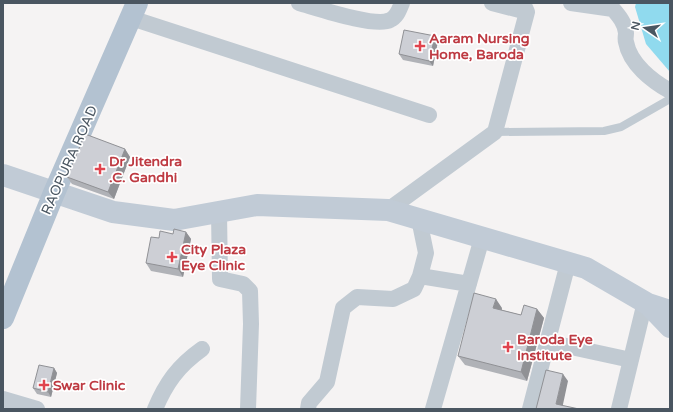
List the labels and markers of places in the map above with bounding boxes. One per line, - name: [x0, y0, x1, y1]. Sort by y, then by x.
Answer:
- place label: Aaram Nursing Home, Baroda: [429, 30, 530, 63]
- marker: Aaram Nursing Home, Baroda: [414, 40, 426, 52]
- place label: Dr Jitendra .C. Gandhi: [109, 153, 182, 186]
- marker: Dr Jitendra .C. Gandhi: [94, 163, 106, 175]
- place label: City Plaza Eye Clinic: [181, 241, 246, 274]
- marker: City Plaza Eye Clinic: [166, 251, 178, 263]
- place label: Baroda Eye Institute: [517, 331, 593, 364]
- marker: Baroda Eye Institute: [502, 341, 514, 353]
- place label: Swar Clinic: [53, 377, 126, 394]
- marker: Swar Clinic: [38, 379, 50, 391]

